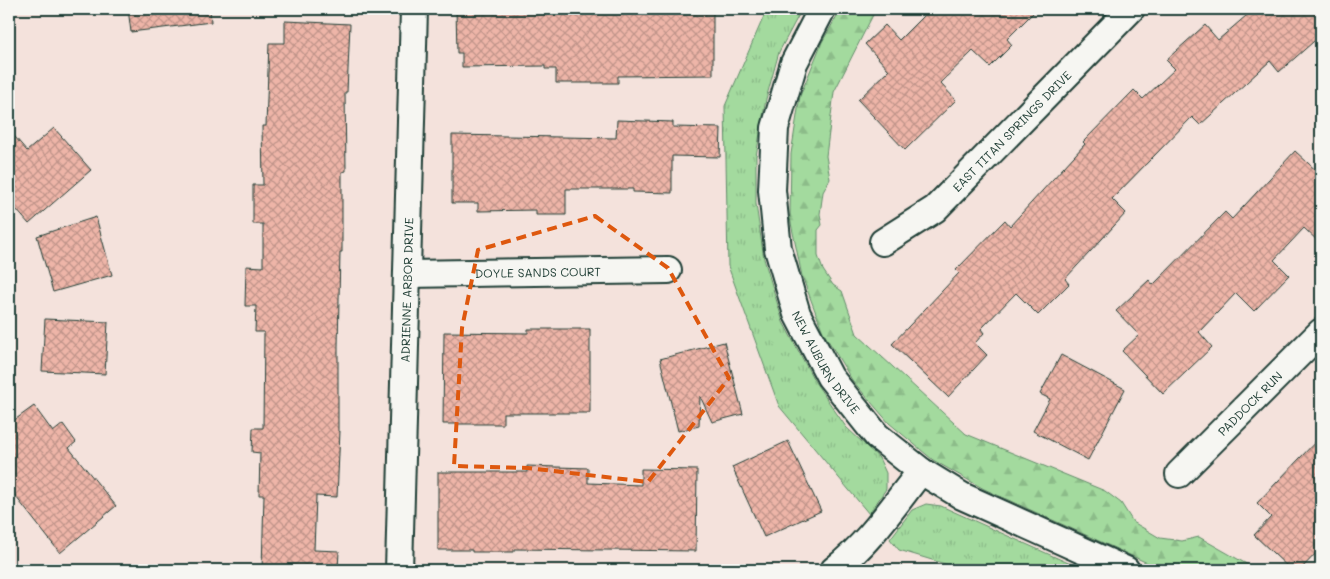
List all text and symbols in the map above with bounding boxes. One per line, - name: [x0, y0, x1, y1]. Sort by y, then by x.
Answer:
- street label: EAST TITAN SPRINGS DRIVE: [949, 67, 1075, 195]
- street label: ADRIENNE ARBOR DRIVE: [397, 217, 416, 363]
- street label: DOYLE SANDS COURT: [475, 263, 601, 281]
- street label: NEW AUBURN DRIVE: [789, 308, 864, 417]
- street label: PADDOCK RUN: [1214, 368, 1285, 439]

